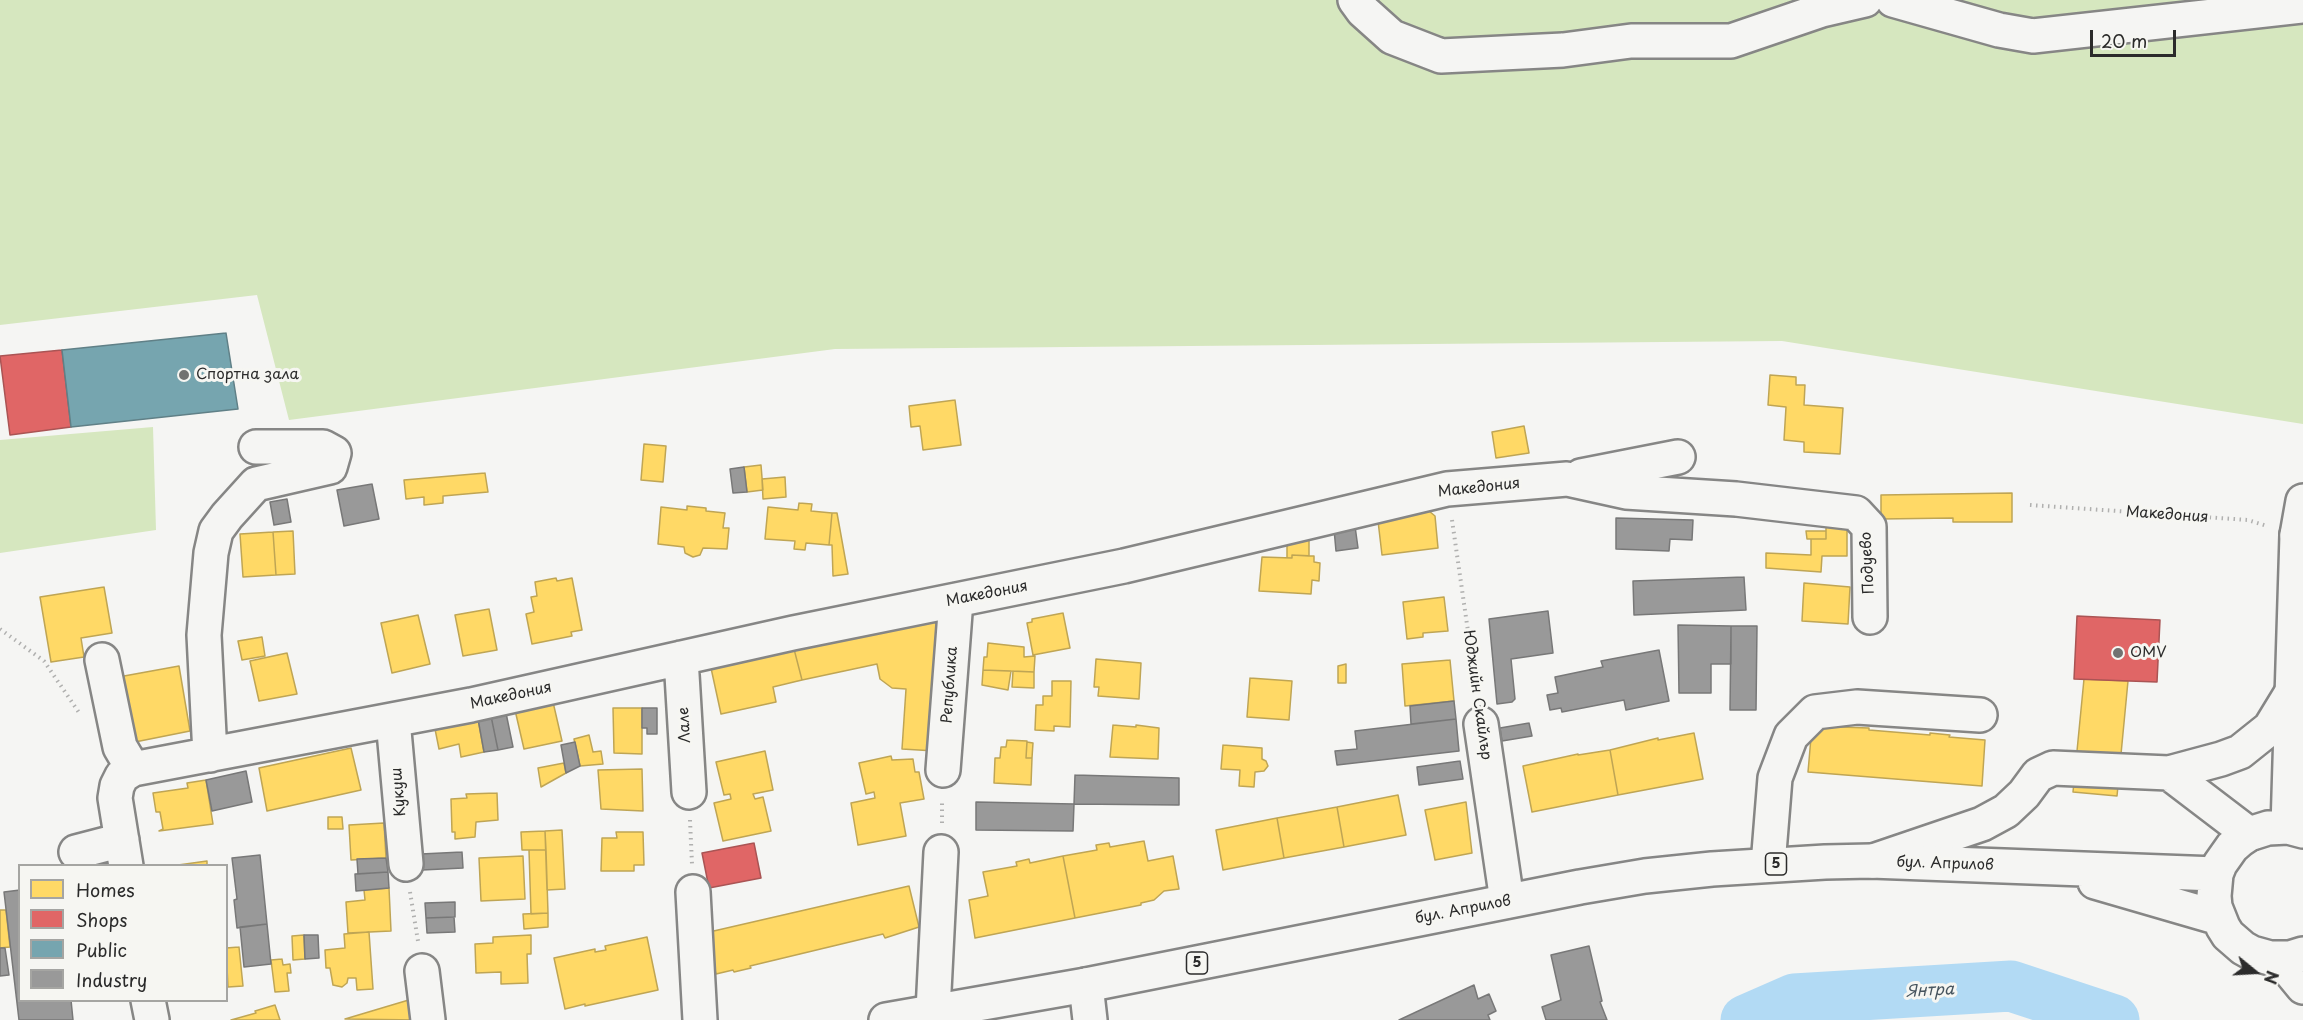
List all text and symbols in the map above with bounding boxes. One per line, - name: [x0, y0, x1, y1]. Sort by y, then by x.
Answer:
- scale bar: [2093, 18, 2178, 56]
- text: 20 m: [2101, 27, 2147, 54]
- place label: Спортна зала: [196, 366, 299, 384]
- marker: Спортна зала: [177, 368, 191, 382]
- street label: Македония: [1437, 475, 1521, 501]
- street label: Македония: [2125, 503, 2209, 527]
- street label: Подуево: [1857, 531, 1879, 595]
- street label: Македония: [945, 577, 1029, 611]
- street label: Юджийн Скайлър: [1459, 629, 1495, 761]
- place label: OMV: [2130, 644, 2166, 662]
- street label: Република: [938, 646, 962, 724]
- marker: OMV: [2111, 646, 2125, 660]
- street label: Македония: [469, 679, 553, 713]
- street label: Лале: [675, 707, 695, 743]
- street label: Кукуш: [388, 767, 410, 817]
- road number: 5: [1766, 853, 1786, 875]
- street label: бул. Априлов: [1896, 853, 1994, 875]
- legend: [18, 864, 228, 1002]
- text: Homes: [76, 876, 134, 903]
- street label: бул. Априлов: [1413, 892, 1513, 928]
- text: Shops: [76, 906, 127, 933]
- text: Public: [76, 936, 127, 963]
- north arrow: [2225, 942, 2285, 1002]
- road number: 5: [1186, 952, 1208, 974]
- text: Industry: [76, 966, 147, 993]
- text: N: [2259, 968, 2285, 987]
- water label: Янтра: [1905, 980, 1955, 1002]

